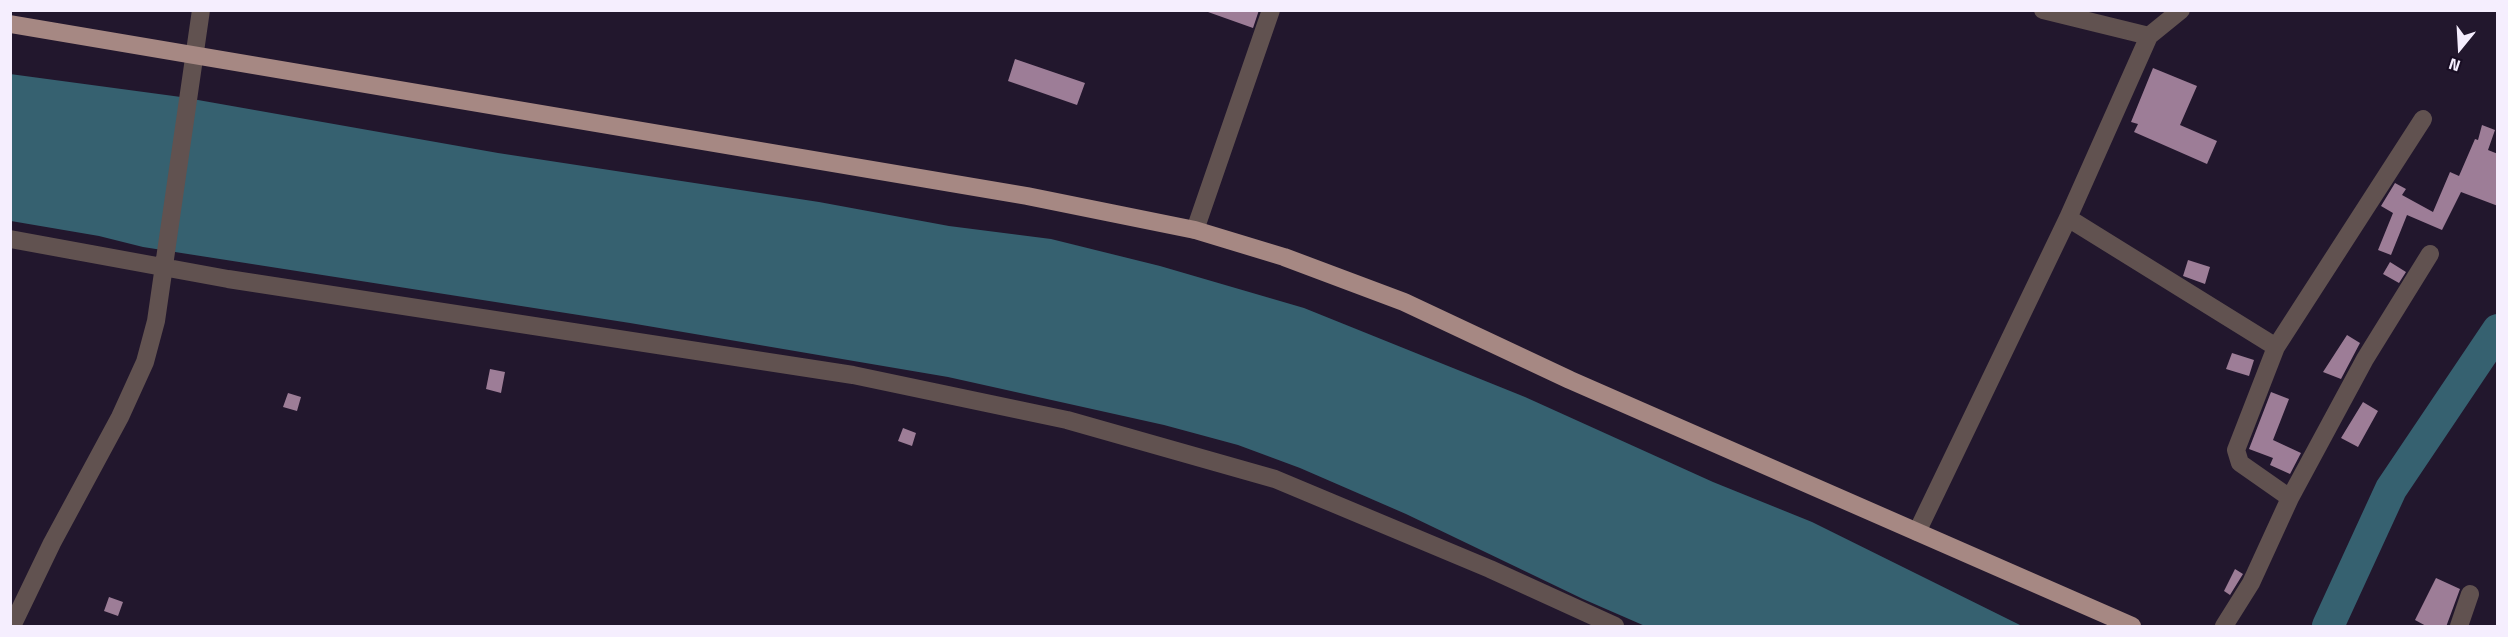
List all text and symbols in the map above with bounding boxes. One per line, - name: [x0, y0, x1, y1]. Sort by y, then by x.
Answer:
- north arrow: [2430, 18, 2490, 78]
- text: N: [2445, 52, 2463, 78]

